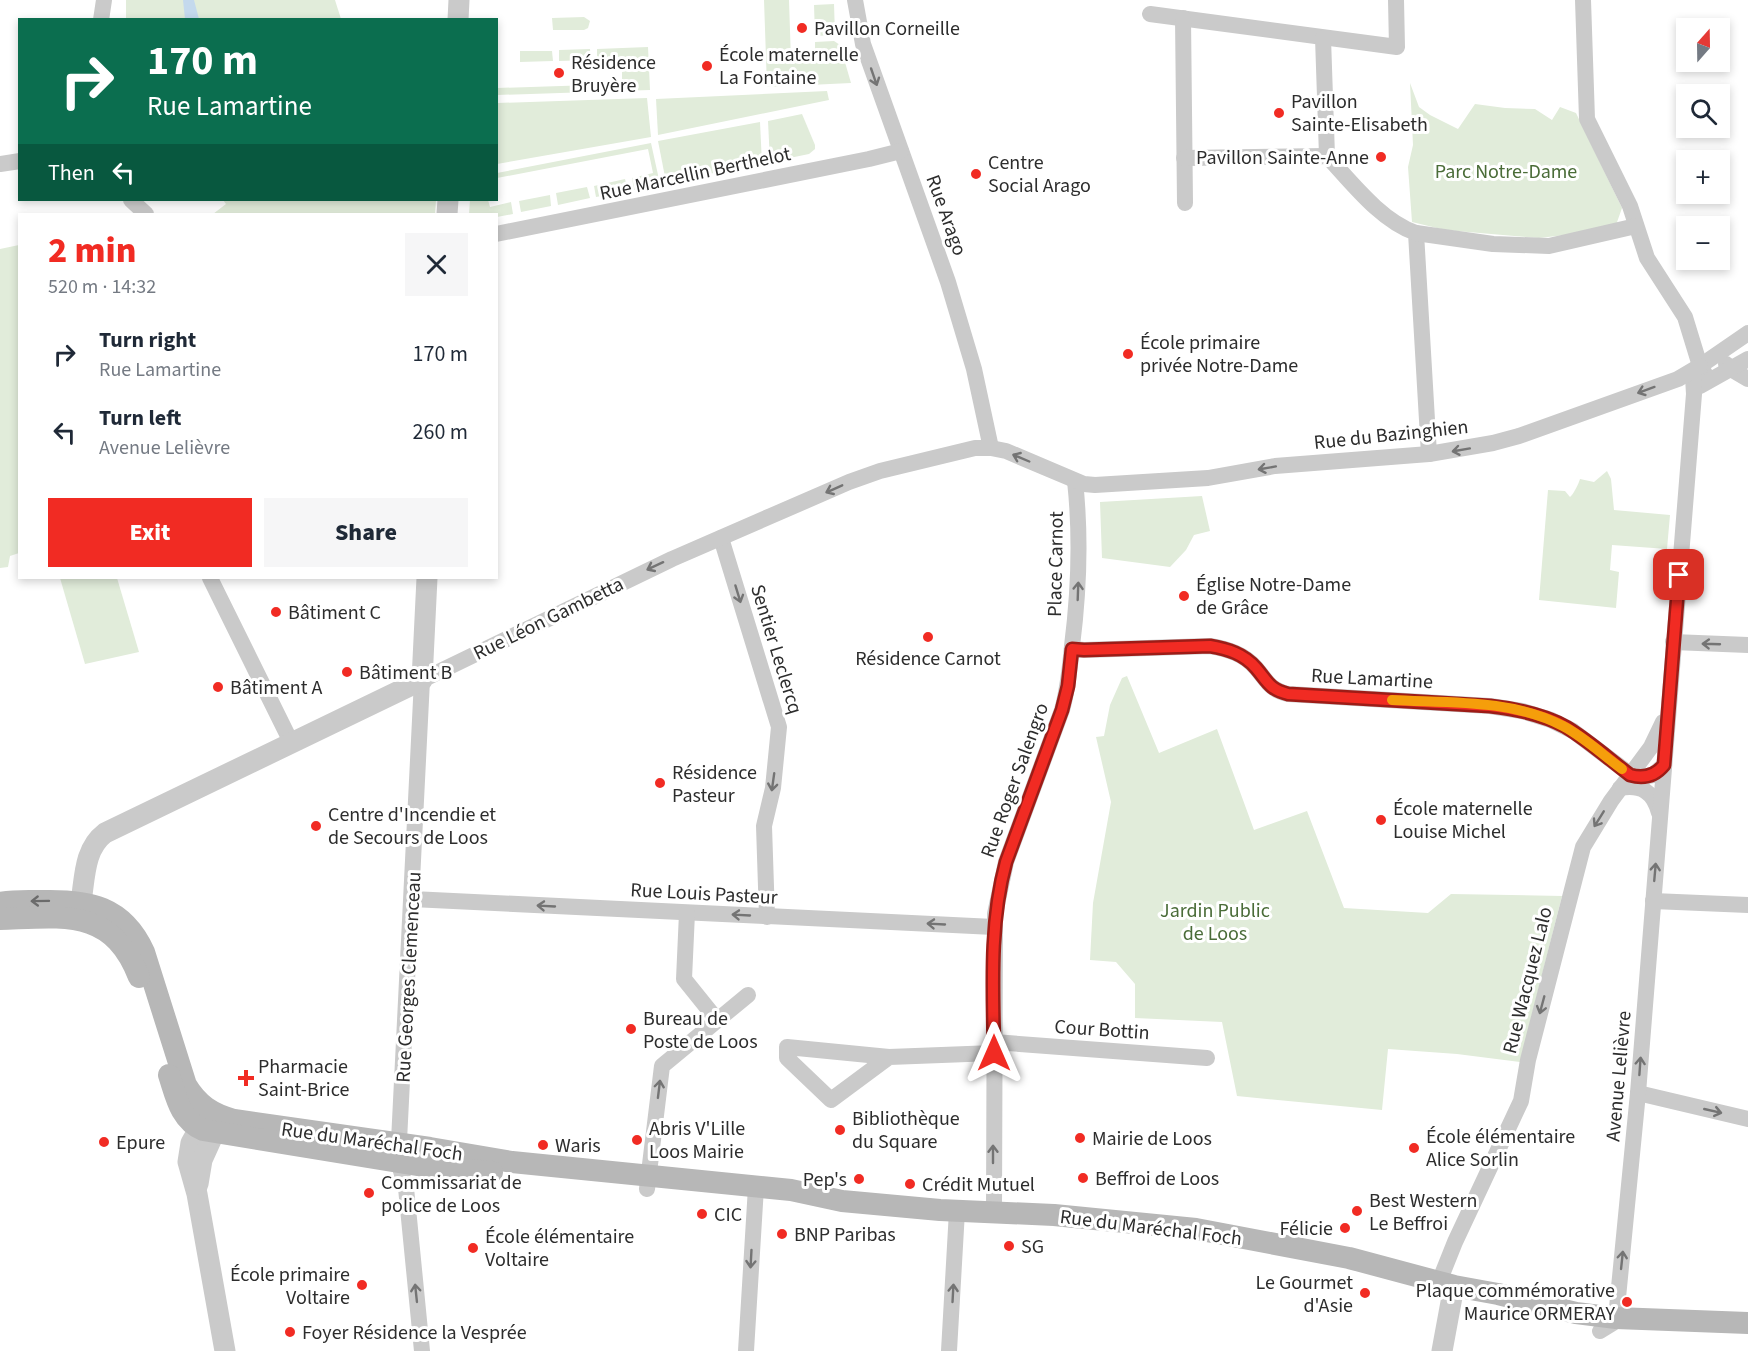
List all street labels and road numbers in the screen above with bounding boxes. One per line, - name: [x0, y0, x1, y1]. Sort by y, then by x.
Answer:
- street label: Rue Marcellin Berthelot: [597, 140, 794, 208]
- street label: Rue Arago: [918, 171, 974, 260]
- street label: Rue du Bazinghien: [1313, 413, 1470, 457]
- street label: Place Carnot: [1041, 511, 1071, 617]
- street label: Rue Léon Gambetta: [469, 570, 628, 667]
- street label: Sentier Leclercq: [743, 581, 809, 718]
- street label: Rue Lamartine: [1310, 662, 1434, 696]
- street label: Rue Roger Salengro: [974, 699, 1056, 862]
- street label: Rue Georges Clemenceau: [389, 871, 429, 1083]
- street label: Rue Louis Pasteur: [630, 876, 778, 912]
- street label: Rue Wacquez Lalo: [1496, 904, 1560, 1057]
- street label: Avenue Lelièvre: [1599, 1009, 1639, 1143]
- street label: Cour Bottin: [1053, 1013, 1150, 1047]
- street label: Rue du Maréchal Foch: [279, 1115, 464, 1169]
- street label: Rue du Maréchal Foch: [1058, 1203, 1243, 1253]

